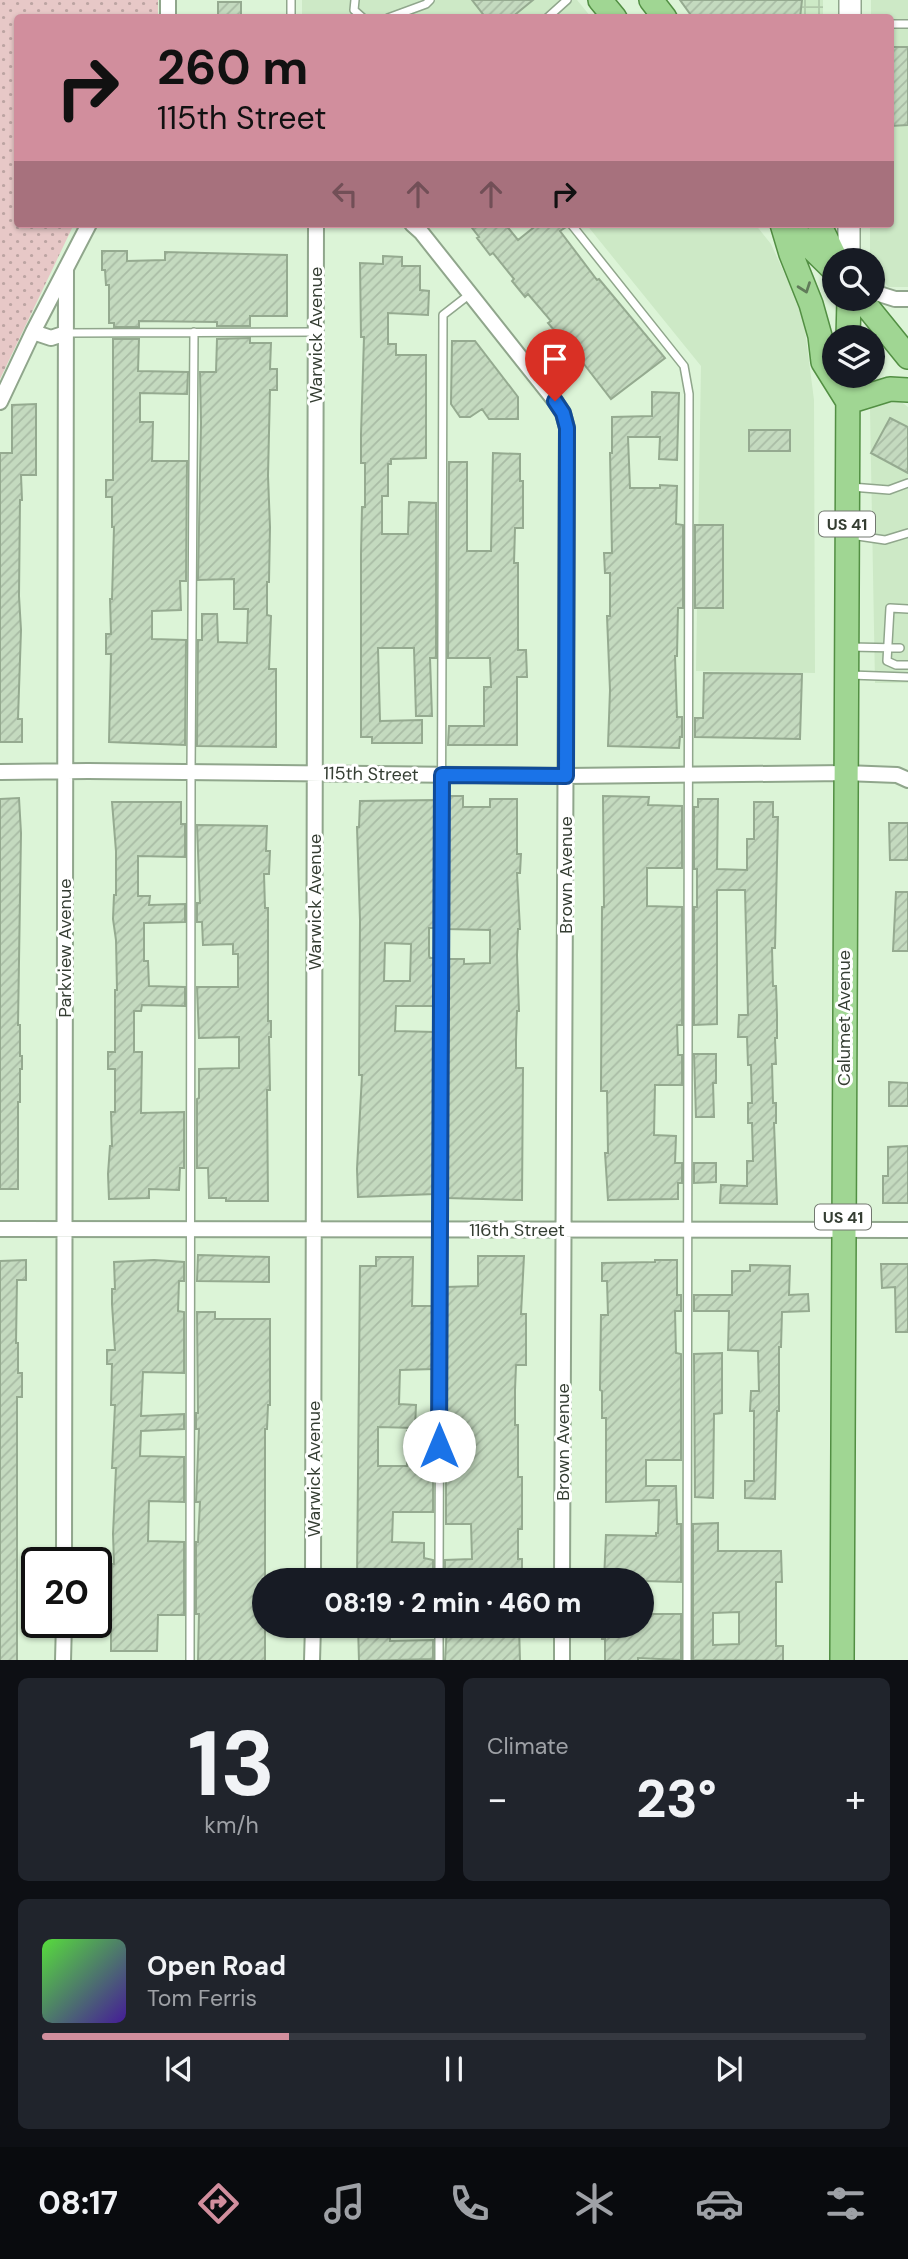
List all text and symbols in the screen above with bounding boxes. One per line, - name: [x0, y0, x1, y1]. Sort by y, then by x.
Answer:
- text: 260 m: [157, 35, 308, 99]
- icon: right: [42, 42, 133, 133]
- text: 115th Street: [157, 97, 327, 139]
- icon: left: [326, 175, 364, 213]
- icon: ahead: [399, 175, 437, 213]
- icon: ahead: [472, 175, 510, 213]
- icon: right: [545, 175, 583, 213]
- map controls: [822, 248, 885, 388]
- button: search: [822, 248, 885, 311]
- street label: Warwick Avenue: [304, 267, 328, 403]
- one-way arrow: [797, 282, 811, 294]
- button: layers: [822, 325, 885, 388]
- pin: [525, 329, 585, 401]
- icon: arrive: [536, 340, 574, 378]
- road number: US 41: [819, 512, 875, 537]
- street label: 115th Street: [323, 761, 419, 787]
- street label: Brown Avenue: [554, 816, 578, 934]
- street label: Warwick Avenue: [303, 834, 327, 970]
- street label: Parkview Avenue: [53, 879, 77, 1017]
- street label: Calumet Avenue: [832, 950, 856, 1086]
- road number: US 41: [815, 1204, 871, 1230]
- street label: 116th Street: [469, 1218, 565, 1242]
- street label: Brown Avenue: [551, 1383, 575, 1501]
- street label: Warwick Avenue: [302, 1401, 326, 1537]
- position arrow: [402, 1409, 476, 1483]
- speed limit sign: 20: [21, 1547, 112, 1638]
- text: 08:19 · 2 min · 460 m: [325, 1586, 581, 1620]
- text: 13: [188, 1705, 276, 1823]
- text: Climate: [487, 1731, 569, 1761]
- text: 23°: [636, 1765, 717, 1833]
- text: −: [487, 1774, 508, 1824]
- text: +: [845, 1774, 866, 1824]
- text: km/h: [204, 1810, 259, 1840]
- text: Open Road: [147, 1949, 286, 1983]
- text: Tom Ferris: [147, 1983, 257, 2013]
- icon: previous: [160, 2050, 198, 2088]
- icon: pause: [435, 2050, 473, 2088]
- icon: next: [710, 2050, 748, 2088]
- icon: directions: [194, 2179, 243, 2228]
- icon: music: [320, 2179, 369, 2228]
- icon: phone: [445, 2179, 494, 2228]
- icon: climate: [570, 2179, 619, 2228]
- icon: car: [695, 2179, 744, 2228]
- icon: filters: [821, 2179, 870, 2228]
- text: 08:17: [38, 2182, 118, 2224]

